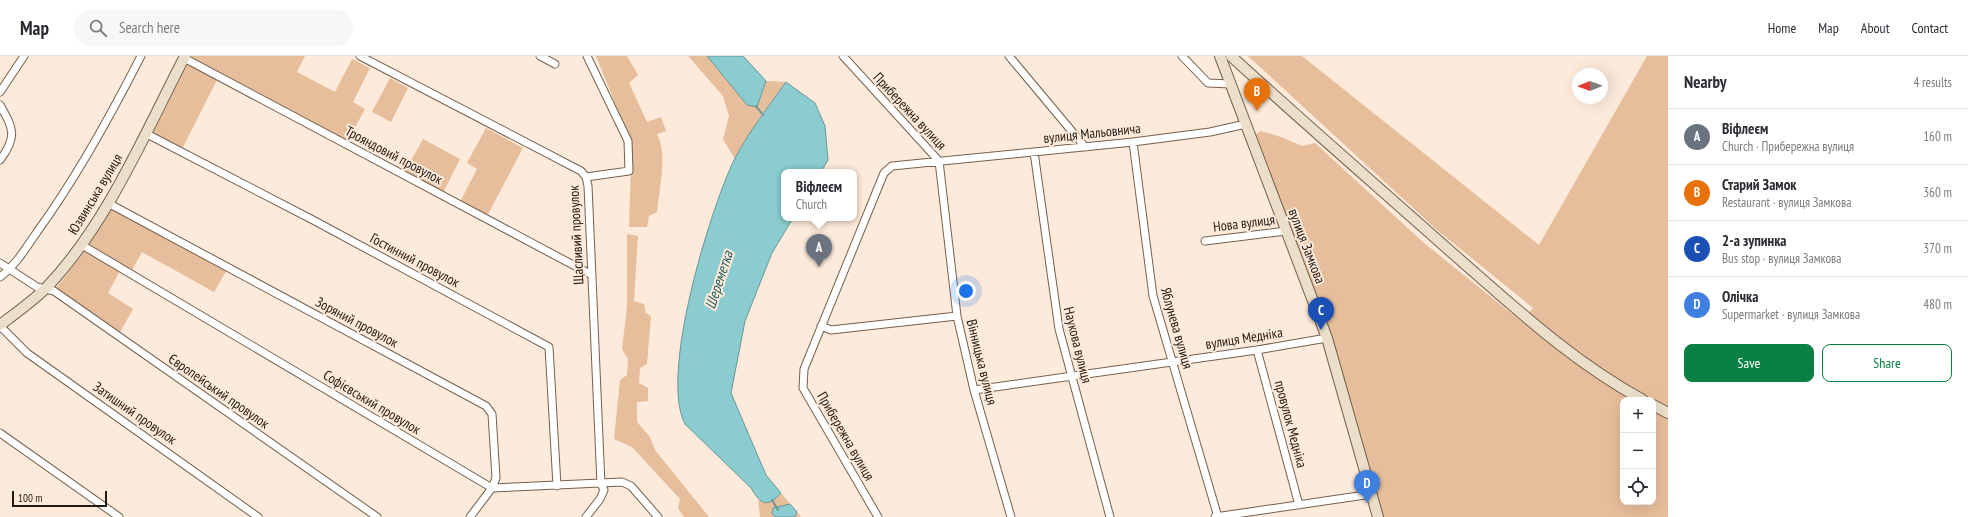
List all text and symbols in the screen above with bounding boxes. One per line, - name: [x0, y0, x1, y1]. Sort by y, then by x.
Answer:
- search box: [73, 10, 353, 46]
- text: Map: [20, 16, 49, 40]
- icon: search: [87, 17, 109, 39]
- text: Search here: [119, 18, 180, 37]
- text: Home: [1768, 19, 1796, 37]
- text: Map: [1818, 19, 1839, 37]
- text: About: [1861, 19, 1890, 37]
- text: Contact: [1912, 19, 1948, 37]
- street label: Прибережна вулиця: [869, 68, 951, 154]
- north arrow: [1572, 68, 1608, 104]
- text: Nearby: [1684, 71, 1727, 93]
- text: 4 results: [1913, 74, 1952, 91]
- pin: B: [1244, 78, 1270, 111]
- street label: вулиця Мальовнича: [1043, 119, 1141, 147]
- text: Віфлеєм: [1722, 119, 1768, 138]
- street label: Трояндовий провулок: [342, 122, 446, 189]
- text: A: [1694, 128, 1700, 145]
- text: 160 m: [1923, 128, 1952, 145]
- text: Church · Прибережна вулиця: [1722, 138, 1854, 155]
- street label: Юзвинська вулиця: [64, 150, 126, 238]
- popup: [781, 169, 857, 221]
- text: Старий Замок: [1722, 175, 1796, 194]
- text: Віфлеєм: [796, 177, 842, 196]
- street label: Щасливий провулок: [564, 184, 588, 285]
- text: B: [1694, 184, 1700, 201]
- text: 360 m: [1923, 184, 1952, 201]
- text: Restaurant · вулиця Замкова: [1722, 194, 1851, 211]
- text: Church: [796, 196, 827, 213]
- street label: вулиця Замкова: [1284, 206, 1330, 286]
- street label: Нова вулиця: [1212, 210, 1276, 236]
- street label: Гостинний провулок: [367, 229, 463, 291]
- text: 2-а зупинка: [1722, 231, 1787, 250]
- pin: A: [806, 234, 832, 267]
- text: C: [1694, 240, 1700, 257]
- text: 370 m: [1923, 240, 1952, 257]
- water label: Шереметка: [700, 247, 737, 311]
- text: Bus stop · вулиця Замкова: [1722, 250, 1841, 267]
- your location: [956, 281, 976, 301]
- street label: Яблунева вулиця: [1157, 285, 1197, 371]
- text: Олічка: [1722, 287, 1758, 306]
- street label: Зоряний провулок: [313, 293, 402, 352]
- text: D: [1694, 296, 1700, 313]
- text: 480 m: [1923, 296, 1952, 313]
- pin: C: [1308, 297, 1334, 330]
- street label: Наукова вулиця: [1060, 305, 1096, 385]
- text: Supermarket · вулиця Замкова: [1722, 306, 1860, 323]
- street label: Вінницька вулиця: [963, 317, 1001, 407]
- street label: вулиця Медніка: [1204, 323, 1284, 353]
- button: Save: [1684, 344, 1814, 382]
- button: Share: [1822, 344, 1952, 382]
- street label: Європейський провулок: [165, 349, 273, 433]
- street label: Софієвський провулок: [320, 366, 425, 439]
- street label: Затишний провулок: [90, 378, 181, 449]
- street label: провулок Медніка: [1271, 378, 1311, 470]
- street label: Прибережна вулиця: [813, 388, 879, 484]
- map controls: [1620, 397, 1656, 505]
- button: +: [1620, 397, 1656, 433]
- button: −: [1620, 433, 1656, 469]
- button: locate: [1620, 469, 1656, 505]
- pin: D: [1354, 470, 1380, 503]
- scale bar: [12, 489, 107, 508]
- text: 100 m: [18, 491, 42, 505]

